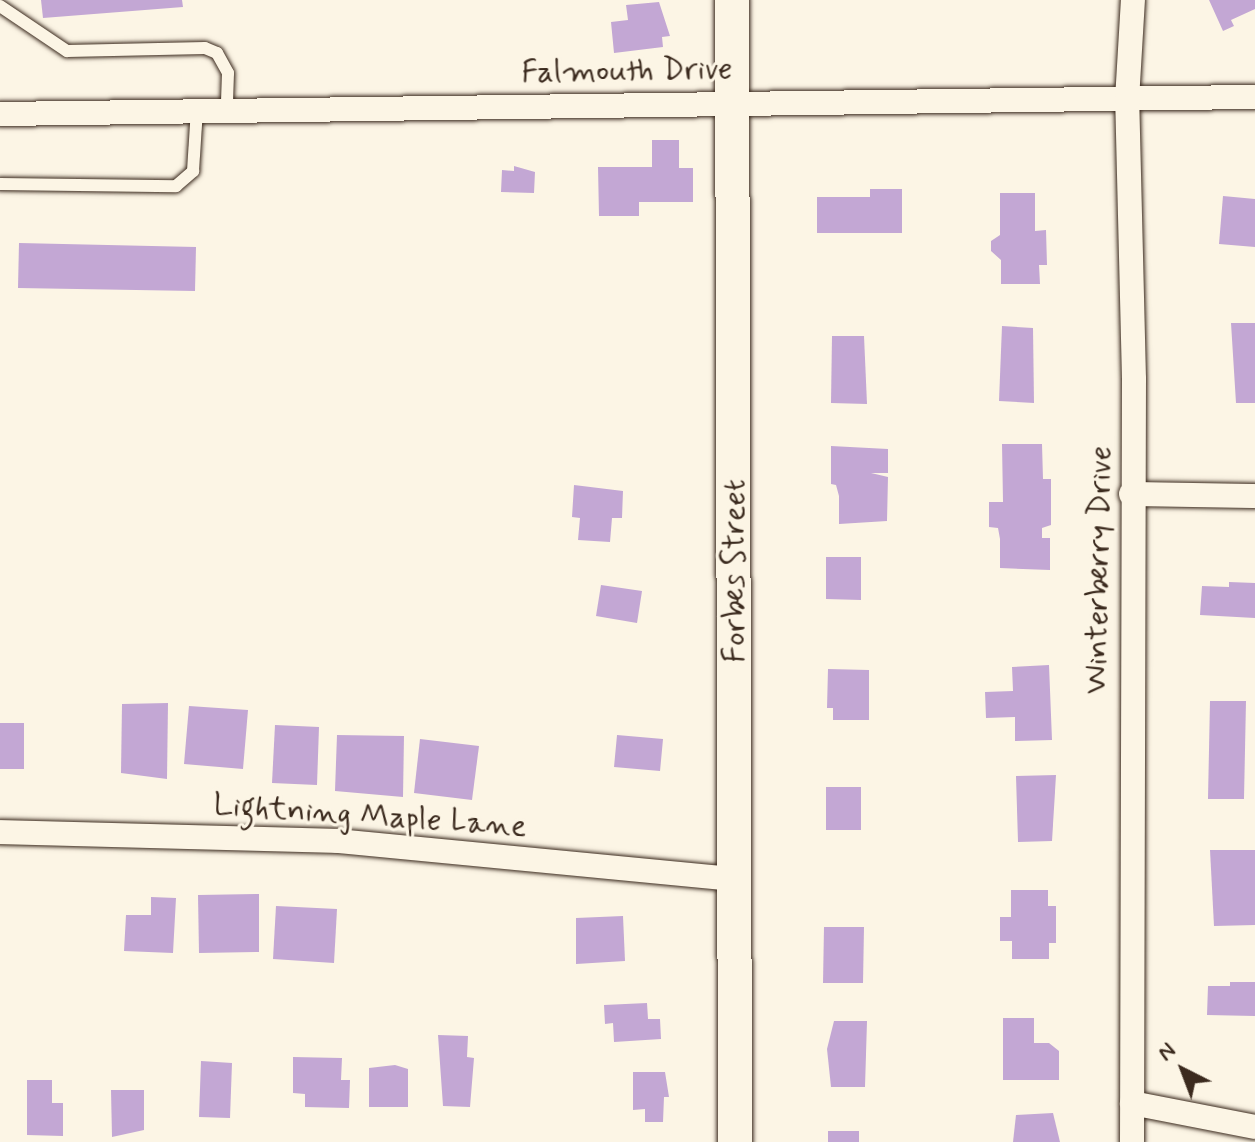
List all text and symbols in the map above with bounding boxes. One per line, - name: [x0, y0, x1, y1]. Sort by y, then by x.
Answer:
- street label: Falmouth Drive: [521, 50, 733, 92]
- street label: Winterberry Drive: [1078, 445, 1120, 695]
- street label: Forbes Street: [716, 476, 754, 666]
- street label: Lightning Maple Lane: [217, 786, 523, 846]
- north arrow: [1143, 1030, 1223, 1110]
- text: N: [1152, 1037, 1182, 1067]

